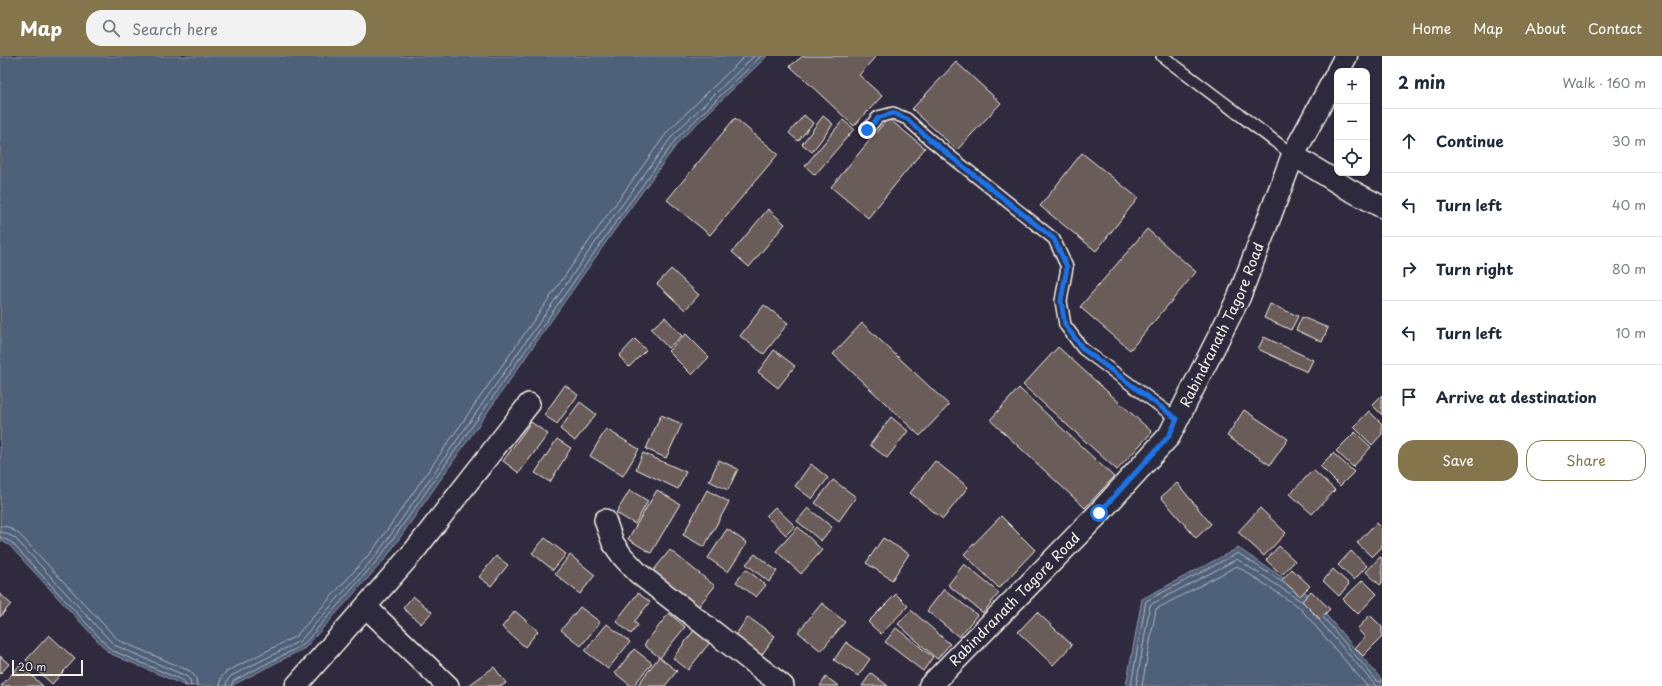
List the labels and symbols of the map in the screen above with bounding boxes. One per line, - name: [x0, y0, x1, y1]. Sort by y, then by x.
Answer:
- route end: [858, 121, 876, 139]
- street label: Rabindranath Tagore Road: [1174, 239, 1269, 411]
- route start: [1090, 504, 1108, 522]
- street label: Rabindranath Tagore Road: [944, 527, 1085, 671]
- scale bar: [12, 658, 83, 677]

